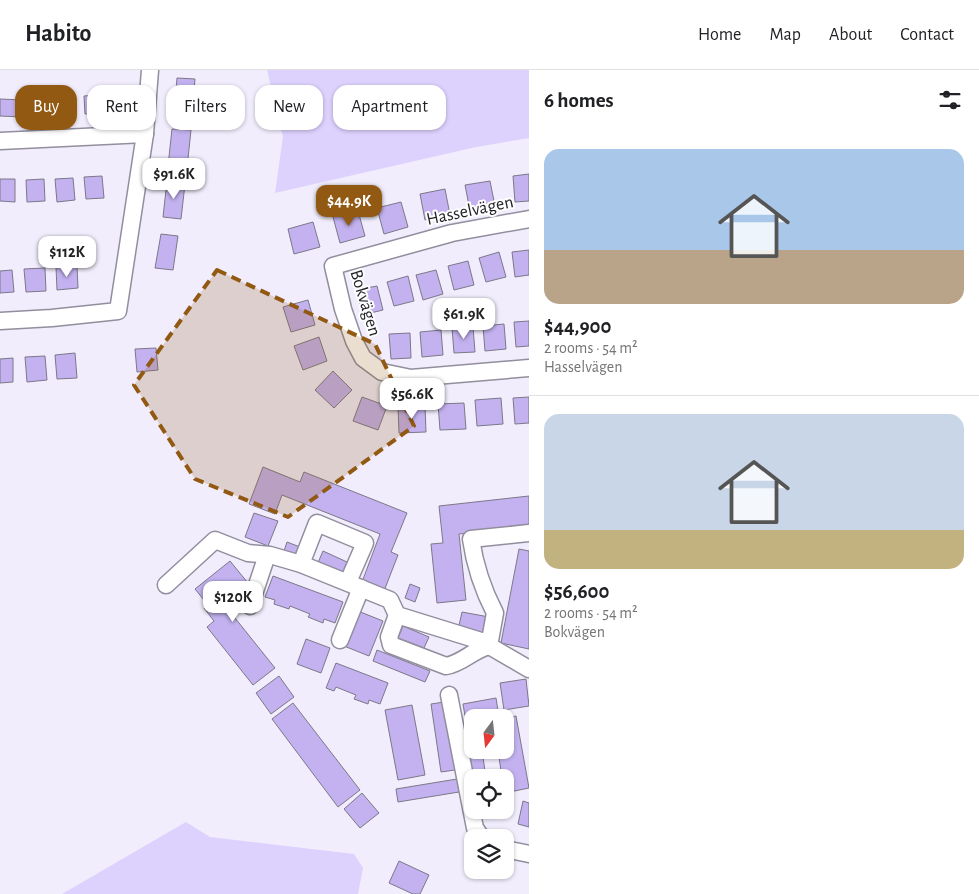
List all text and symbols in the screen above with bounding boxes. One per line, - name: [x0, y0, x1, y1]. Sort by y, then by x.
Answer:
- text: Habito: [25, 22, 91, 46]
- text: Home: [698, 26, 741, 44]
- text: Map: [769, 26, 801, 44]
- text: About: [829, 26, 872, 44]
- text: Contact: [900, 26, 954, 44]
- chip: Buy: [15, 85, 77, 130]
- chip: Rent: [87, 85, 156, 130]
- chip: Filters: [166, 85, 245, 130]
- chip: New: [255, 85, 323, 130]
- chip: Apartment: [333, 85, 446, 130]
- icon: filters: [936, 86, 964, 114]
- text: 6 homes: [544, 90, 614, 111]
- pin: $91.6K: [133, 158, 215, 200]
- text: $91.6K: [153, 166, 195, 182]
- icon: home: [709, 181, 799, 271]
- pin: $44.9K: [308, 184, 390, 227]
- text: $44.9K: [327, 193, 371, 209]
- street label: Hasselvägen: [425, 193, 515, 229]
- pin: $112K: [32, 236, 102, 278]
- text: $112K: [49, 244, 85, 260]
- street label: Bokvägen: [346, 268, 384, 338]
- pin: $61.9K: [423, 298, 505, 340]
- text: $61.9K: [443, 306, 485, 322]
- text: $44,900: [544, 316, 611, 337]
- text: 2 rooms · 54 m²: [544, 340, 638, 356]
- text: Hasselvägen: [544, 359, 623, 375]
- pin: $56.6K: [371, 378, 453, 420]
- text: $56.6K: [391, 386, 433, 402]
- icon: home: [709, 447, 799, 537]
- pin: $120K: [198, 580, 268, 623]
- text: $56,600: [544, 581, 610, 602]
- text: $120K: [214, 589, 252, 605]
- text: 2 rooms · 54 m²: [544, 605, 638, 621]
- text: Bokvägen: [544, 624, 605, 640]
- north arrow: [464, 709, 514, 759]
- map controls: [464, 709, 514, 879]
- button: locate: [464, 769, 514, 819]
- button: layers: [464, 829, 514, 879]

